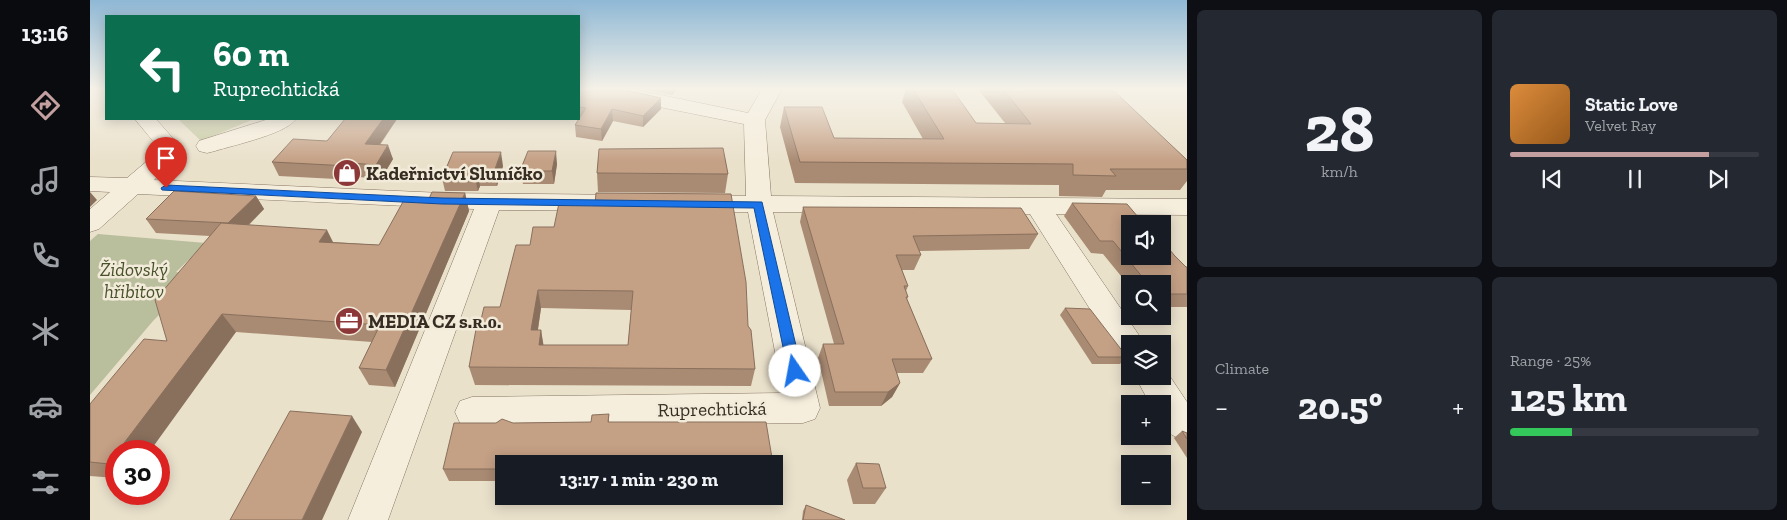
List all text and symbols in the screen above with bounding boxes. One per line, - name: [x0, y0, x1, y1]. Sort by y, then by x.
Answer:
- text: 13:16: [22, 20, 68, 47]
- text: 60 m: [213, 33, 289, 75]
- icon: left: [130, 35, 195, 100]
- text: Ruprechtická: [213, 75, 340, 102]
- icon: directions: [28, 88, 63, 123]
- text: 28: [1305, 90, 1374, 168]
- text: Static Love: [1585, 93, 1678, 116]
- text: Velvet Ray: [1585, 116, 1656, 135]
- pin: [145, 137, 187, 188]
- icon: arrive: [152, 144, 180, 172]
- shop icon: Kadeřnictví Sluníčko: [332, 158, 362, 188]
- place label: Kadeřnictví Sluníčko: [366, 162, 543, 185]
- text: km/h: [1321, 162, 1358, 181]
- icon: music: [28, 163, 63, 198]
- icon: previous: [1538, 165, 1566, 193]
- icon: pause: [1621, 165, 1649, 193]
- icon: next: [1704, 165, 1732, 193]
- map controls: [1121, 215, 1171, 505]
- button: sound: [1121, 215, 1171, 265]
- icon: phone: [28, 238, 63, 273]
- park label: Židovský hřibitov: [100, 258, 168, 303]
- button: search: [1121, 275, 1171, 325]
- office icon: MEDIA CZ s.ʀ.ᴏ.: [334, 306, 364, 336]
- place label: MEDIA CZ s.ʀ.ᴏ.: [368, 310, 501, 333]
- icon: climate: [28, 314, 63, 349]
- button: layers: [1121, 335, 1171, 385]
- position arrow: [768, 344, 820, 396]
- text: Range · 25%: [1510, 351, 1591, 370]
- text: Climate: [1215, 359, 1269, 378]
- text: 125 km: [1510, 375, 1627, 421]
- text: 20.5°: [1298, 383, 1382, 429]
- icon: car: [28, 389, 63, 424]
- text: −: [1215, 391, 1228, 424]
- text: +: [1452, 391, 1464, 424]
- button: +: [1121, 395, 1171, 445]
- street label: Ruprechtická: [657, 397, 767, 421]
- speed limit sign: 30: [105, 440, 170, 505]
- button: −: [1121, 455, 1171, 505]
- icon: filters: [28, 465, 63, 500]
- text: 13:17 · 1 min · 230 m: [560, 468, 718, 491]

